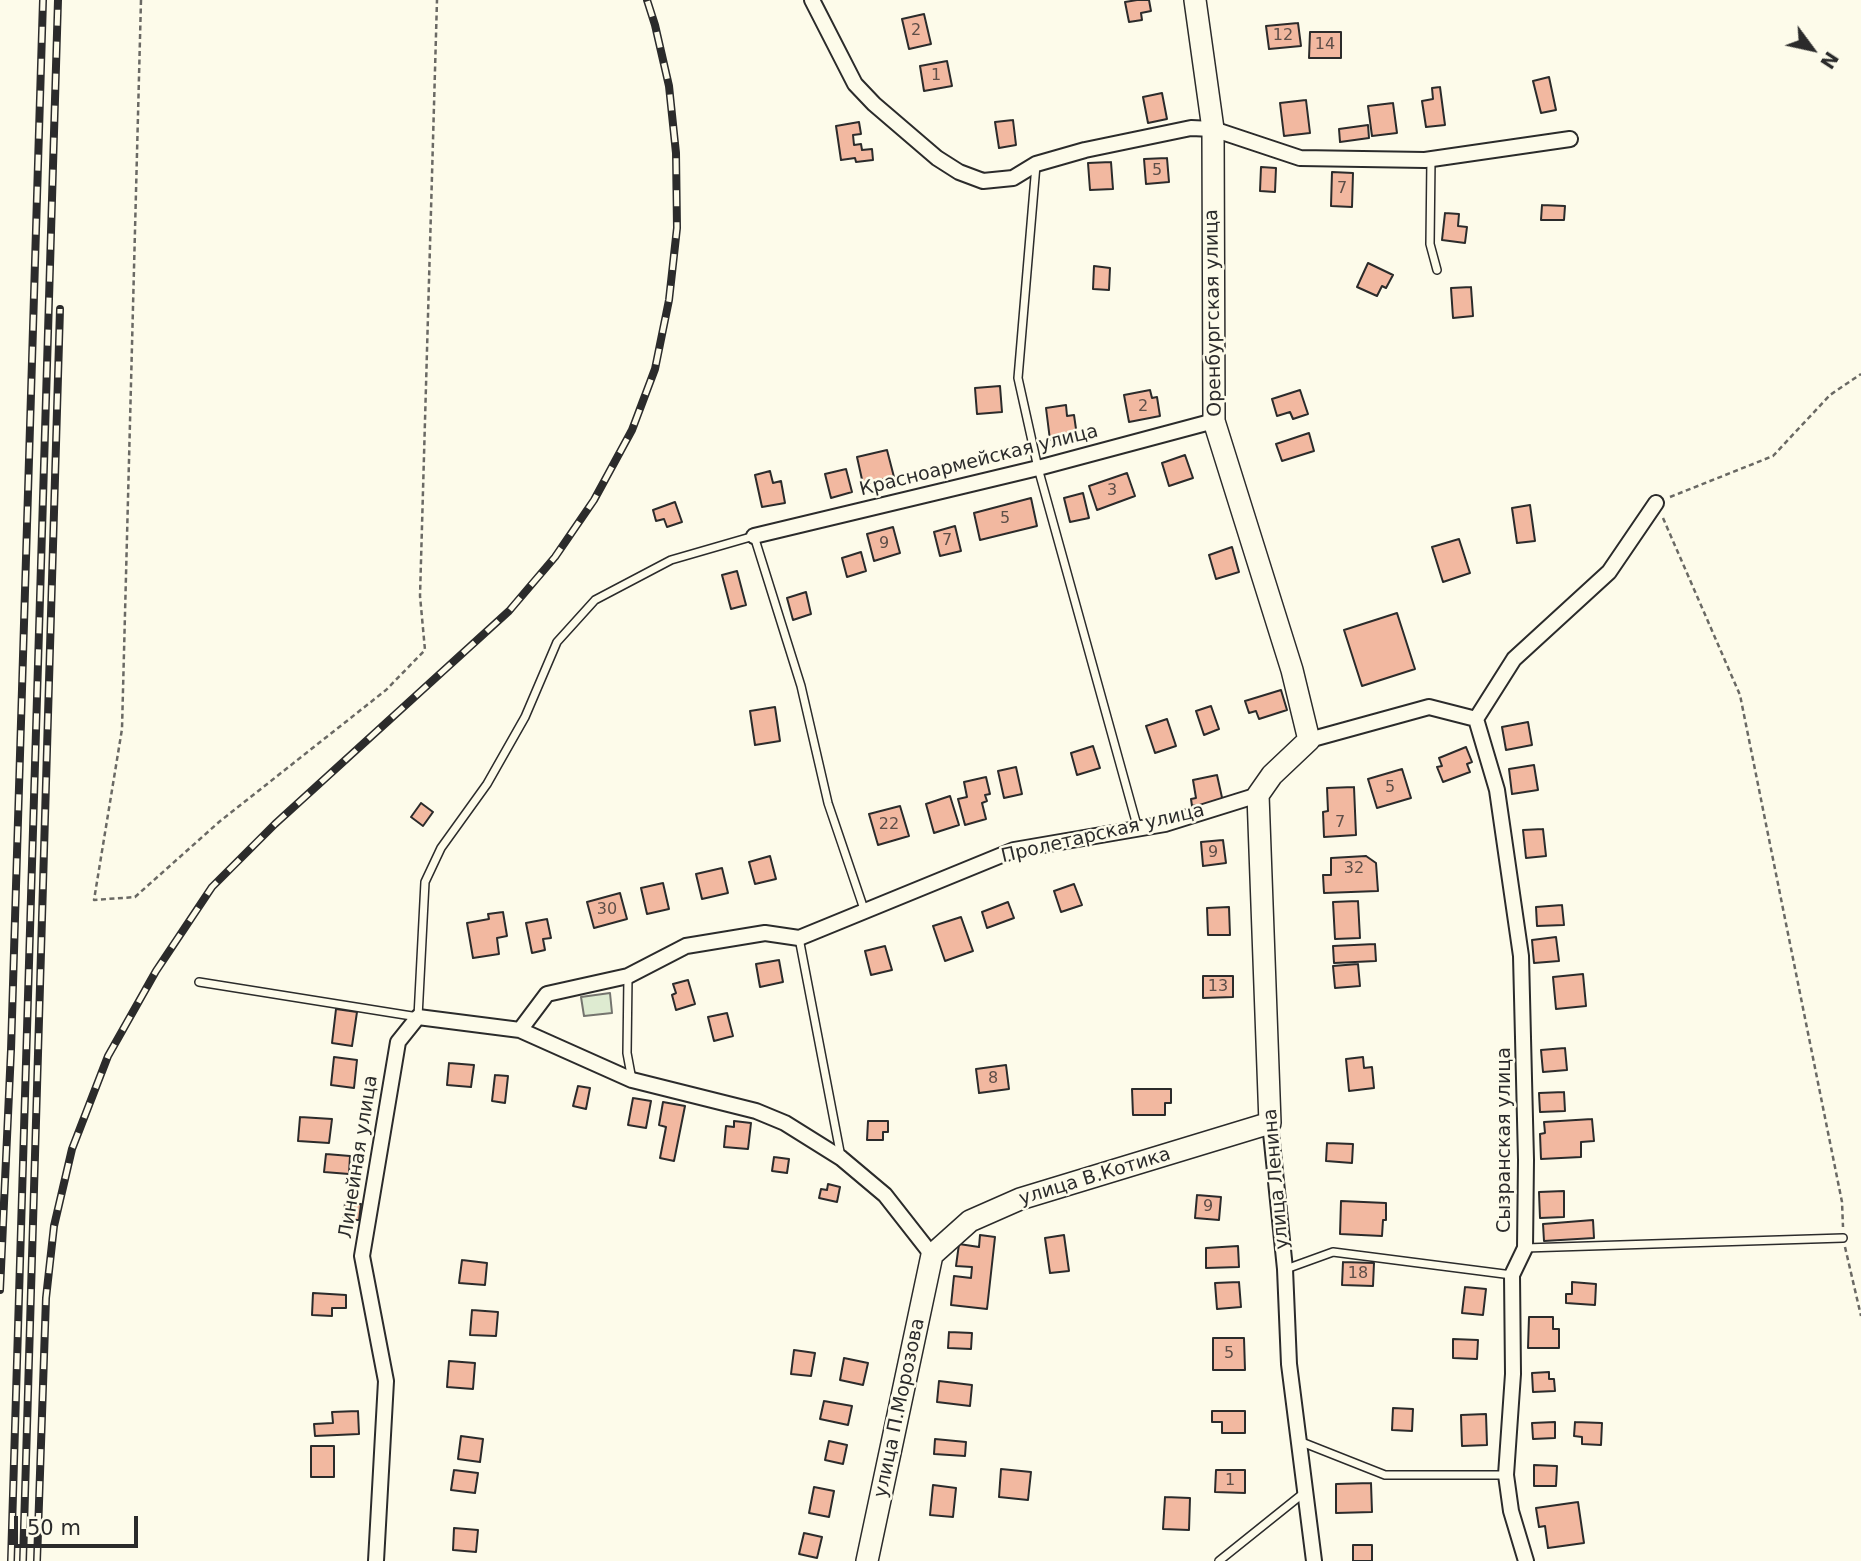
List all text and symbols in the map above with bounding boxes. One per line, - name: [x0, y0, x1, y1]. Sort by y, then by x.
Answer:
- north arrow: [1777, 14, 1847, 84]
- house number: 2: [911, 21, 921, 41]
- house number: 12: [1273, 26, 1293, 46]
- house number: 14: [1315, 35, 1335, 55]
- text: N: [1816, 48, 1843, 73]
- house number: 1: [931, 66, 941, 86]
- house number: 5: [1152, 161, 1162, 181]
- house number: 7: [1337, 179, 1347, 199]
- street label: Оренбургская улица: [1201, 209, 1227, 417]
- house number: 2: [1138, 397, 1148, 417]
- street label: Красноармейская улица: [857, 420, 1101, 502]
- house number: 3: [1107, 481, 1117, 501]
- house number: 5: [1000, 509, 1010, 529]
- house number: 7: [942, 531, 952, 551]
- house number: 9: [879, 534, 889, 554]
- house number: 5: [1385, 778, 1395, 798]
- street label: Пролетарская улица: [999, 800, 1207, 868]
- house number: 7: [1335, 813, 1345, 833]
- house number: 22: [879, 815, 899, 835]
- house number: 9: [1208, 843, 1218, 863]
- house number: 32: [1344, 859, 1364, 879]
- house number: 30: [597, 900, 617, 920]
- house number: 13: [1208, 977, 1228, 997]
- street label: Сызранская улица: [1494, 1047, 1516, 1233]
- house number: 8: [988, 1069, 998, 1089]
- street label: Линейная улица: [335, 1074, 383, 1240]
- street label: улица Ленина: [1259, 1108, 1295, 1250]
- street label: улица В.Котика: [1017, 1143, 1173, 1211]
- house number: 9: [1203, 1197, 1213, 1217]
- house number: 18: [1348, 1264, 1368, 1284]
- street label: улица П.Морозова: [870, 1316, 930, 1500]
- house number: 5: [1224, 1344, 1234, 1364]
- house number: 1: [1225, 1471, 1235, 1491]
- scale bar: [18, 1502, 142, 1546]
- text: 50 m: [27, 1516, 81, 1540]

